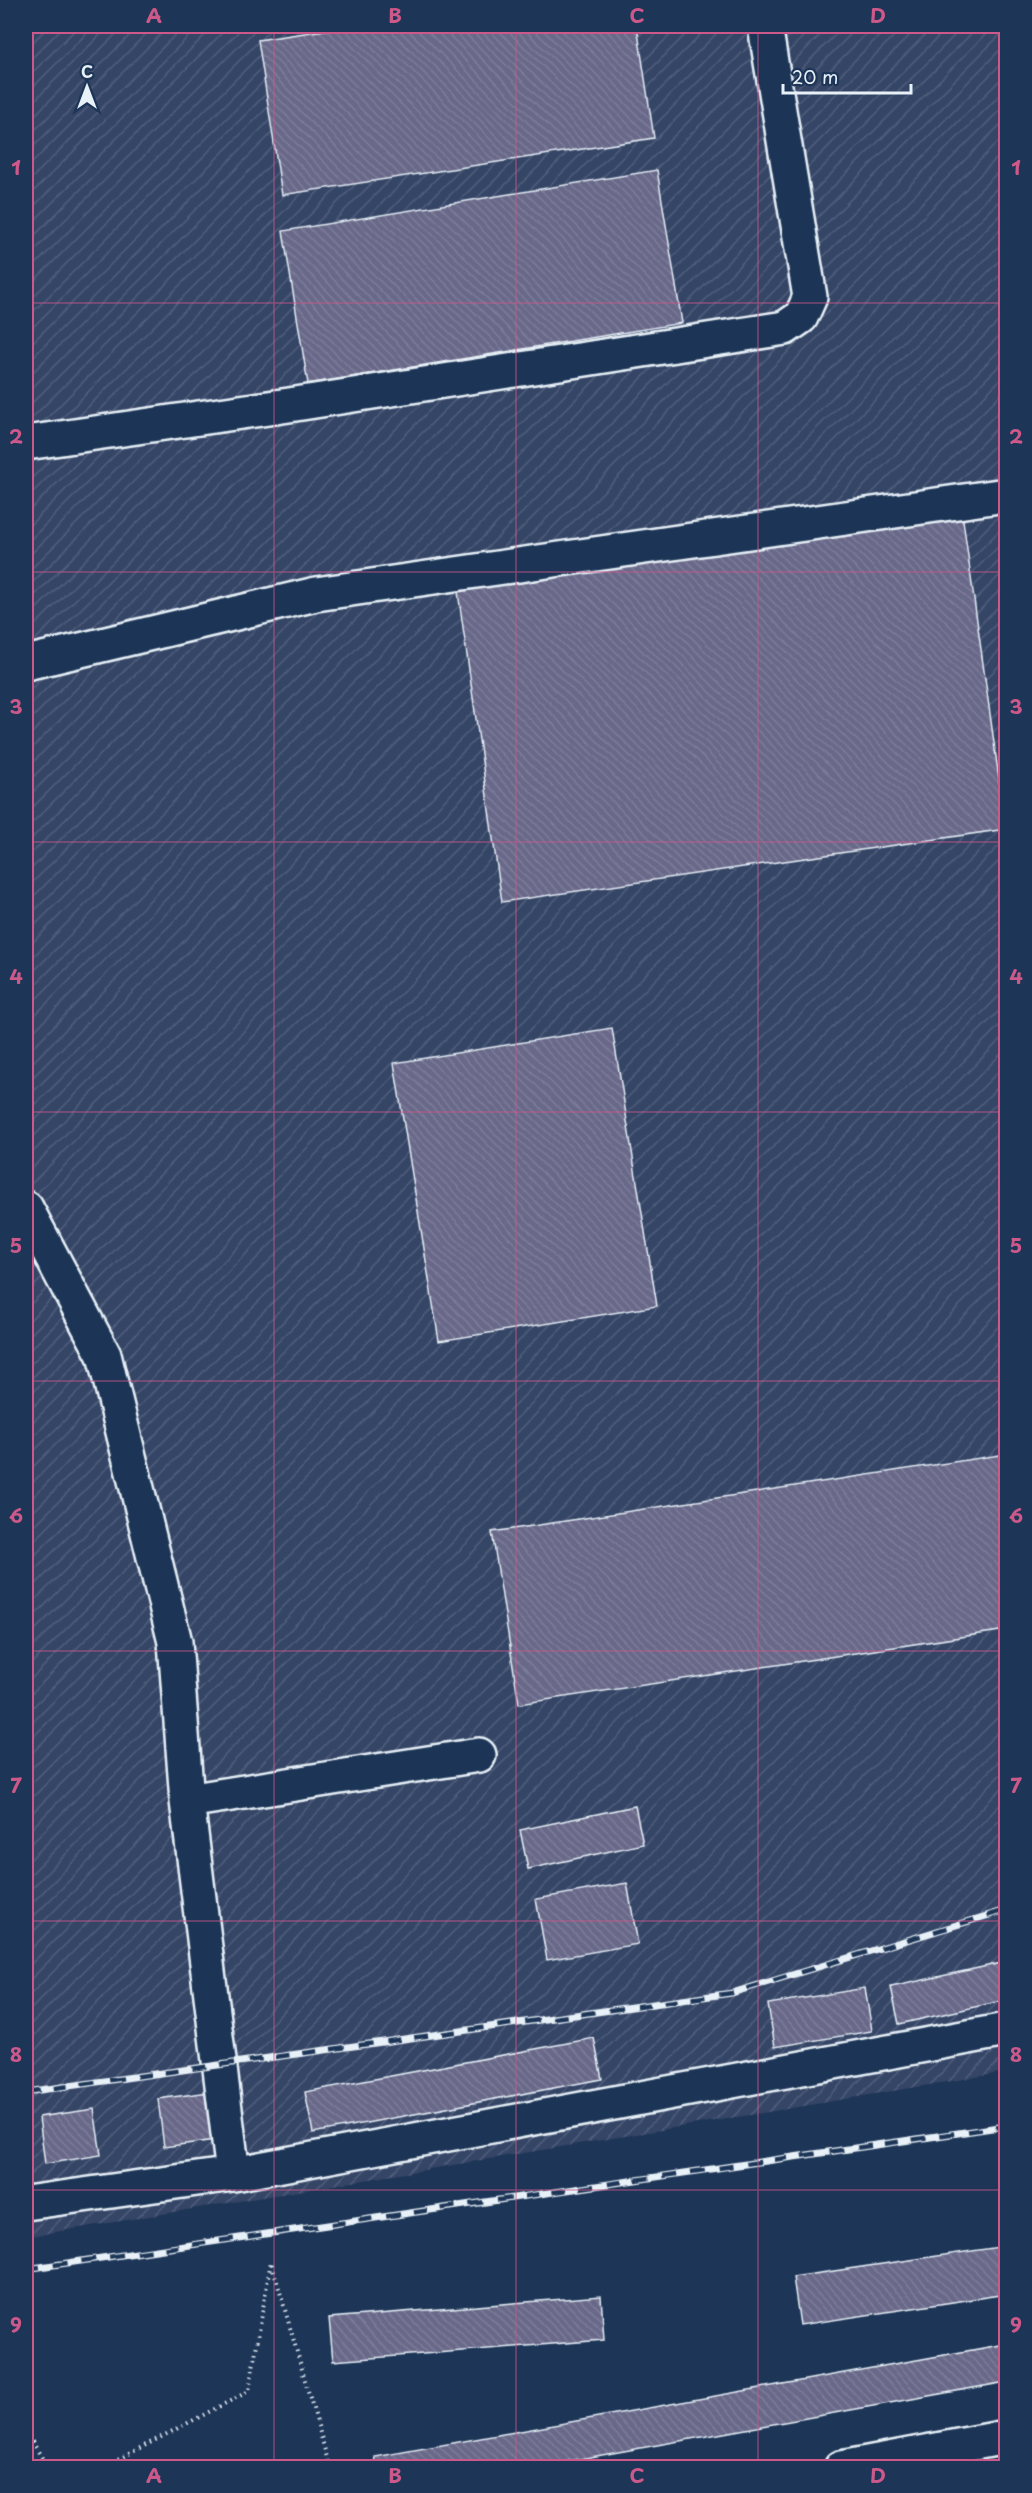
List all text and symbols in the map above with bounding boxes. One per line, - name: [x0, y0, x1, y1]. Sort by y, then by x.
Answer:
- text: A: [146, 0, 162, 30]
- text: B: [388, 0, 402, 30]
- text: C: [629, 0, 645, 30]
- text: D: [870, 0, 886, 30]
- north arrow: [57, 57, 117, 117]
- scale bar: [783, 57, 910, 95]
- text: С: [81, 59, 93, 83]
- text: 20 m: [792, 63, 838, 90]
- text: 1: [11, 152, 21, 182]
- text: 1: [1011, 152, 1021, 182]
- text: 2: [9, 421, 23, 451]
- text: 2: [1009, 421, 1023, 451]
- text: 3: [9, 691, 23, 721]
- text: 3: [1009, 691, 1023, 721]
- text: 4: [9, 961, 23, 991]
- text: 4: [1009, 961, 1023, 991]
- text: 5: [10, 1230, 22, 1260]
- text: 5: [1010, 1230, 1022, 1260]
- text: 6: [9, 1500, 23, 1530]
- text: 6: [1009, 1500, 1023, 1530]
- text: 7: [10, 1770, 22, 1800]
- text: 7: [1010, 1770, 1022, 1800]
- text: 8: [10, 2039, 22, 2069]
- text: 8: [1010, 2039, 1022, 2069]
- text: 9: [10, 2309, 22, 2339]
- text: 9: [1010, 2309, 1022, 2339]
- text: A: [146, 2460, 162, 2490]
- text: B: [388, 2460, 402, 2490]
- text: C: [629, 2460, 645, 2490]
- text: D: [870, 2460, 886, 2490]

